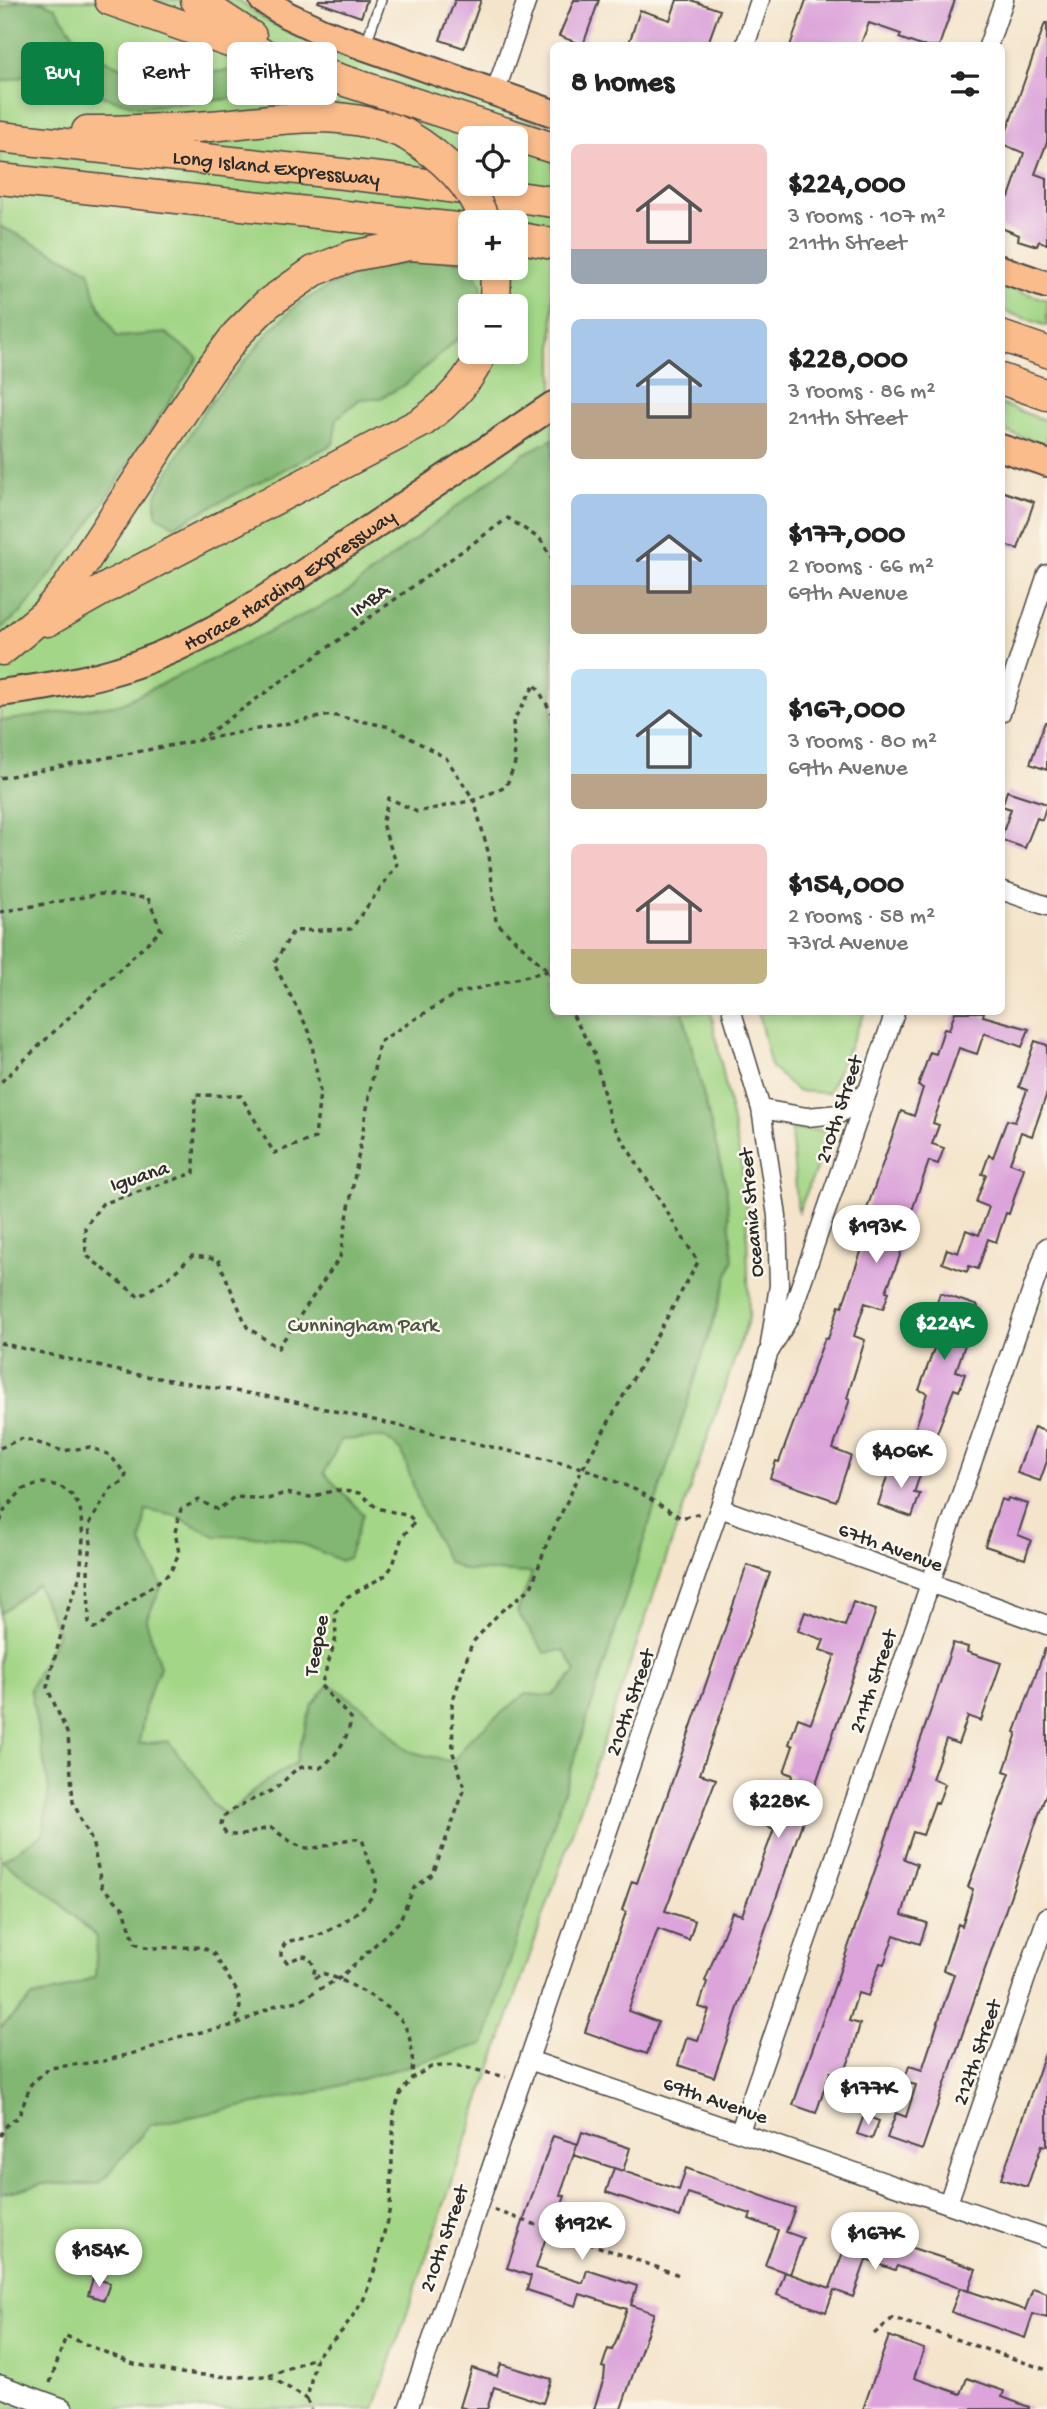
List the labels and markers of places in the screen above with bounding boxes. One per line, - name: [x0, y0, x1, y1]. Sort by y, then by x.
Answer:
- pin: $193K: [827, 1206, 925, 1265]
- pin: $224K: [895, 1302, 993, 1362]
- pin: $406K: [852, 1430, 950, 1490]
- pin: $228K: [729, 1780, 827, 1840]
- pin: $177K: [819, 2068, 917, 2127]
- pin: $192K: [533, 2202, 631, 2262]
- pin: $167K: [826, 2212, 924, 2272]
- pin: $154K: [50, 2230, 148, 2289]

